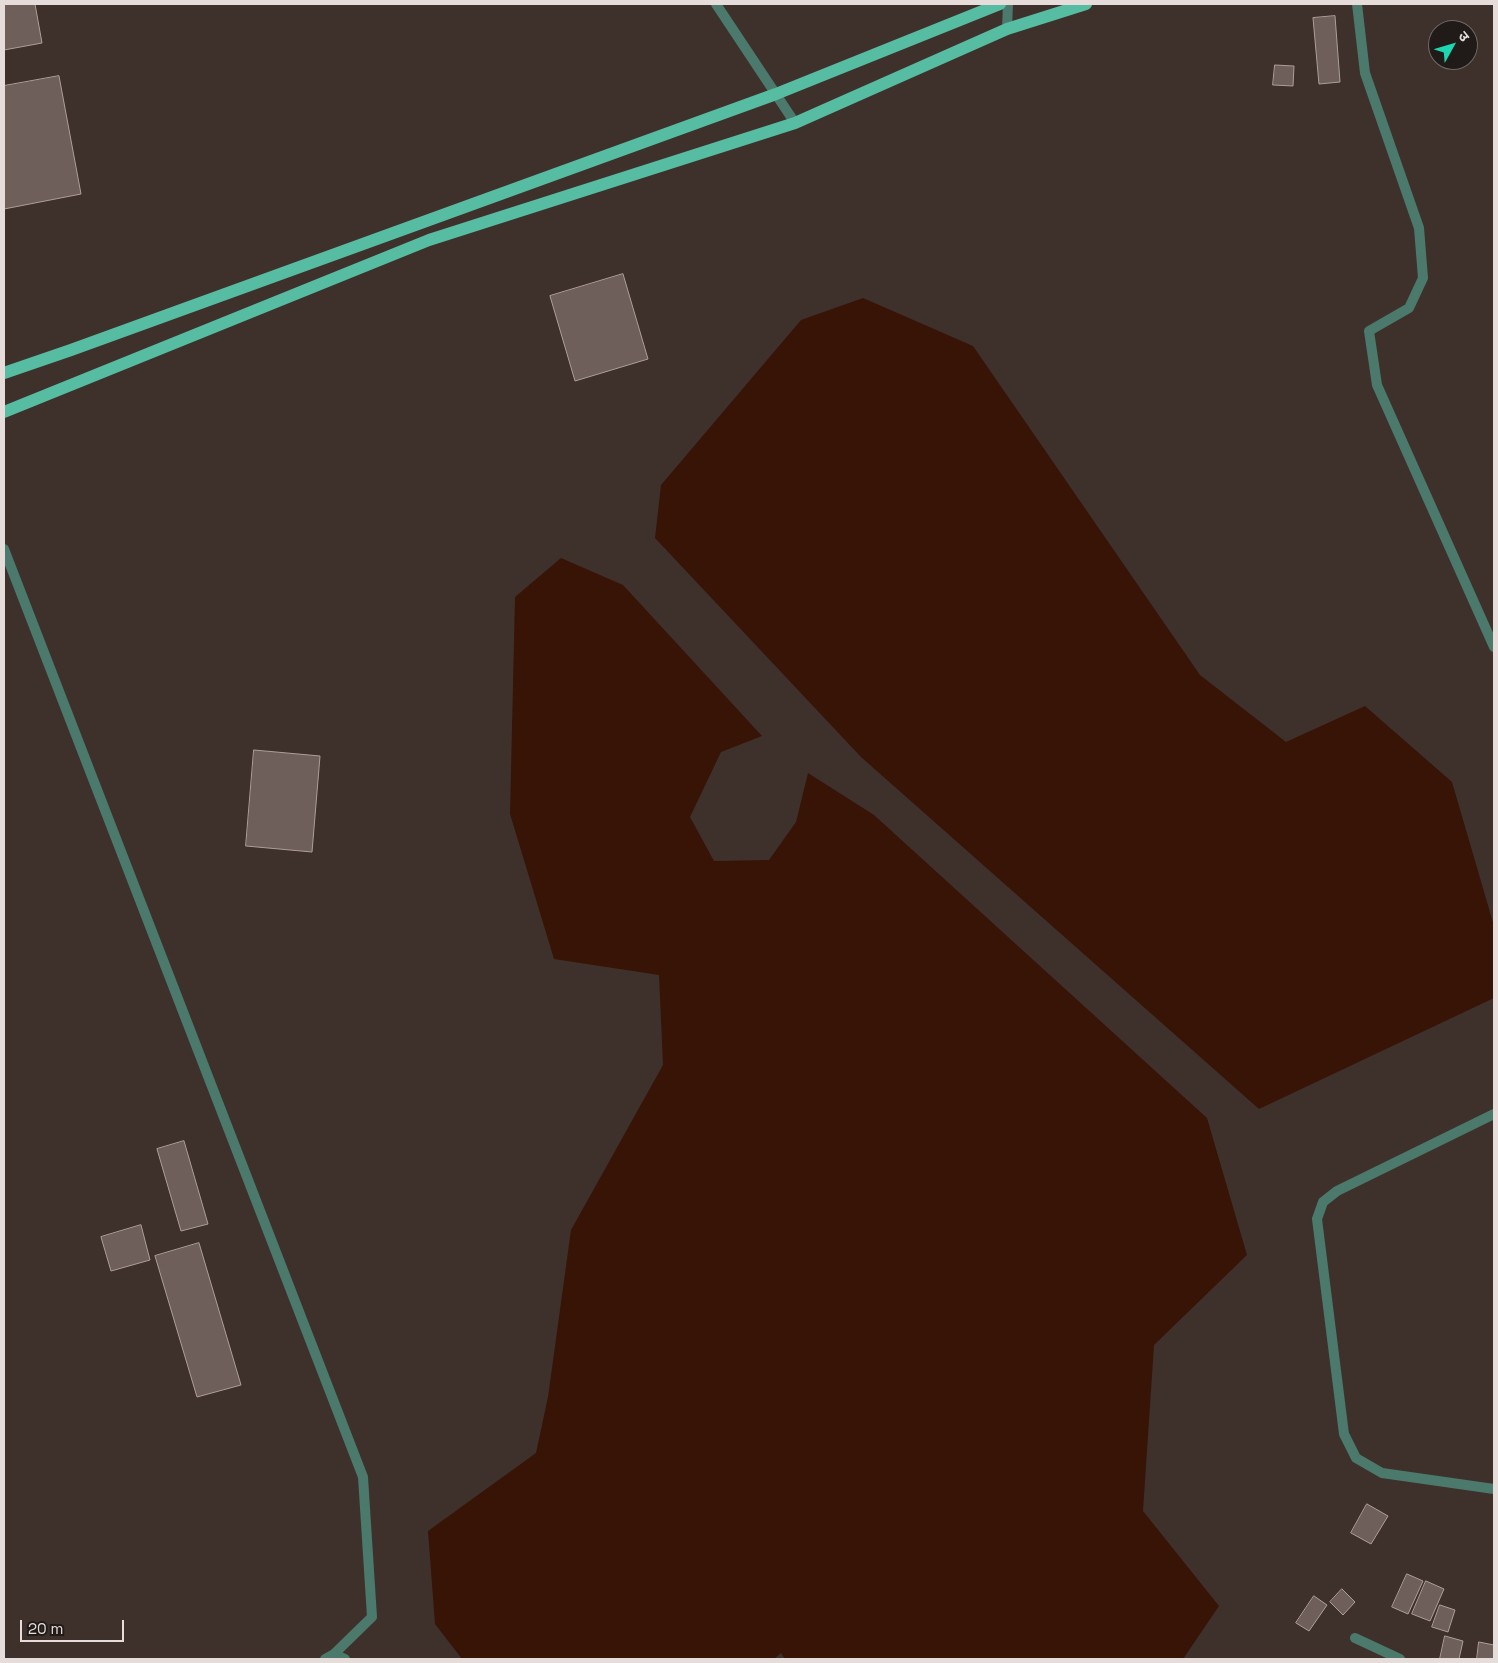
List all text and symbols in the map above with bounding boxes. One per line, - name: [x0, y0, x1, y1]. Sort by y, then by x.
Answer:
- north arrow: [1428, 20, 1478, 70]
- text: उ: [1454, 27, 1473, 45]
- scale bar: [22, 1610, 126, 1642]
- text: 20 m: [28, 1619, 63, 1638]

